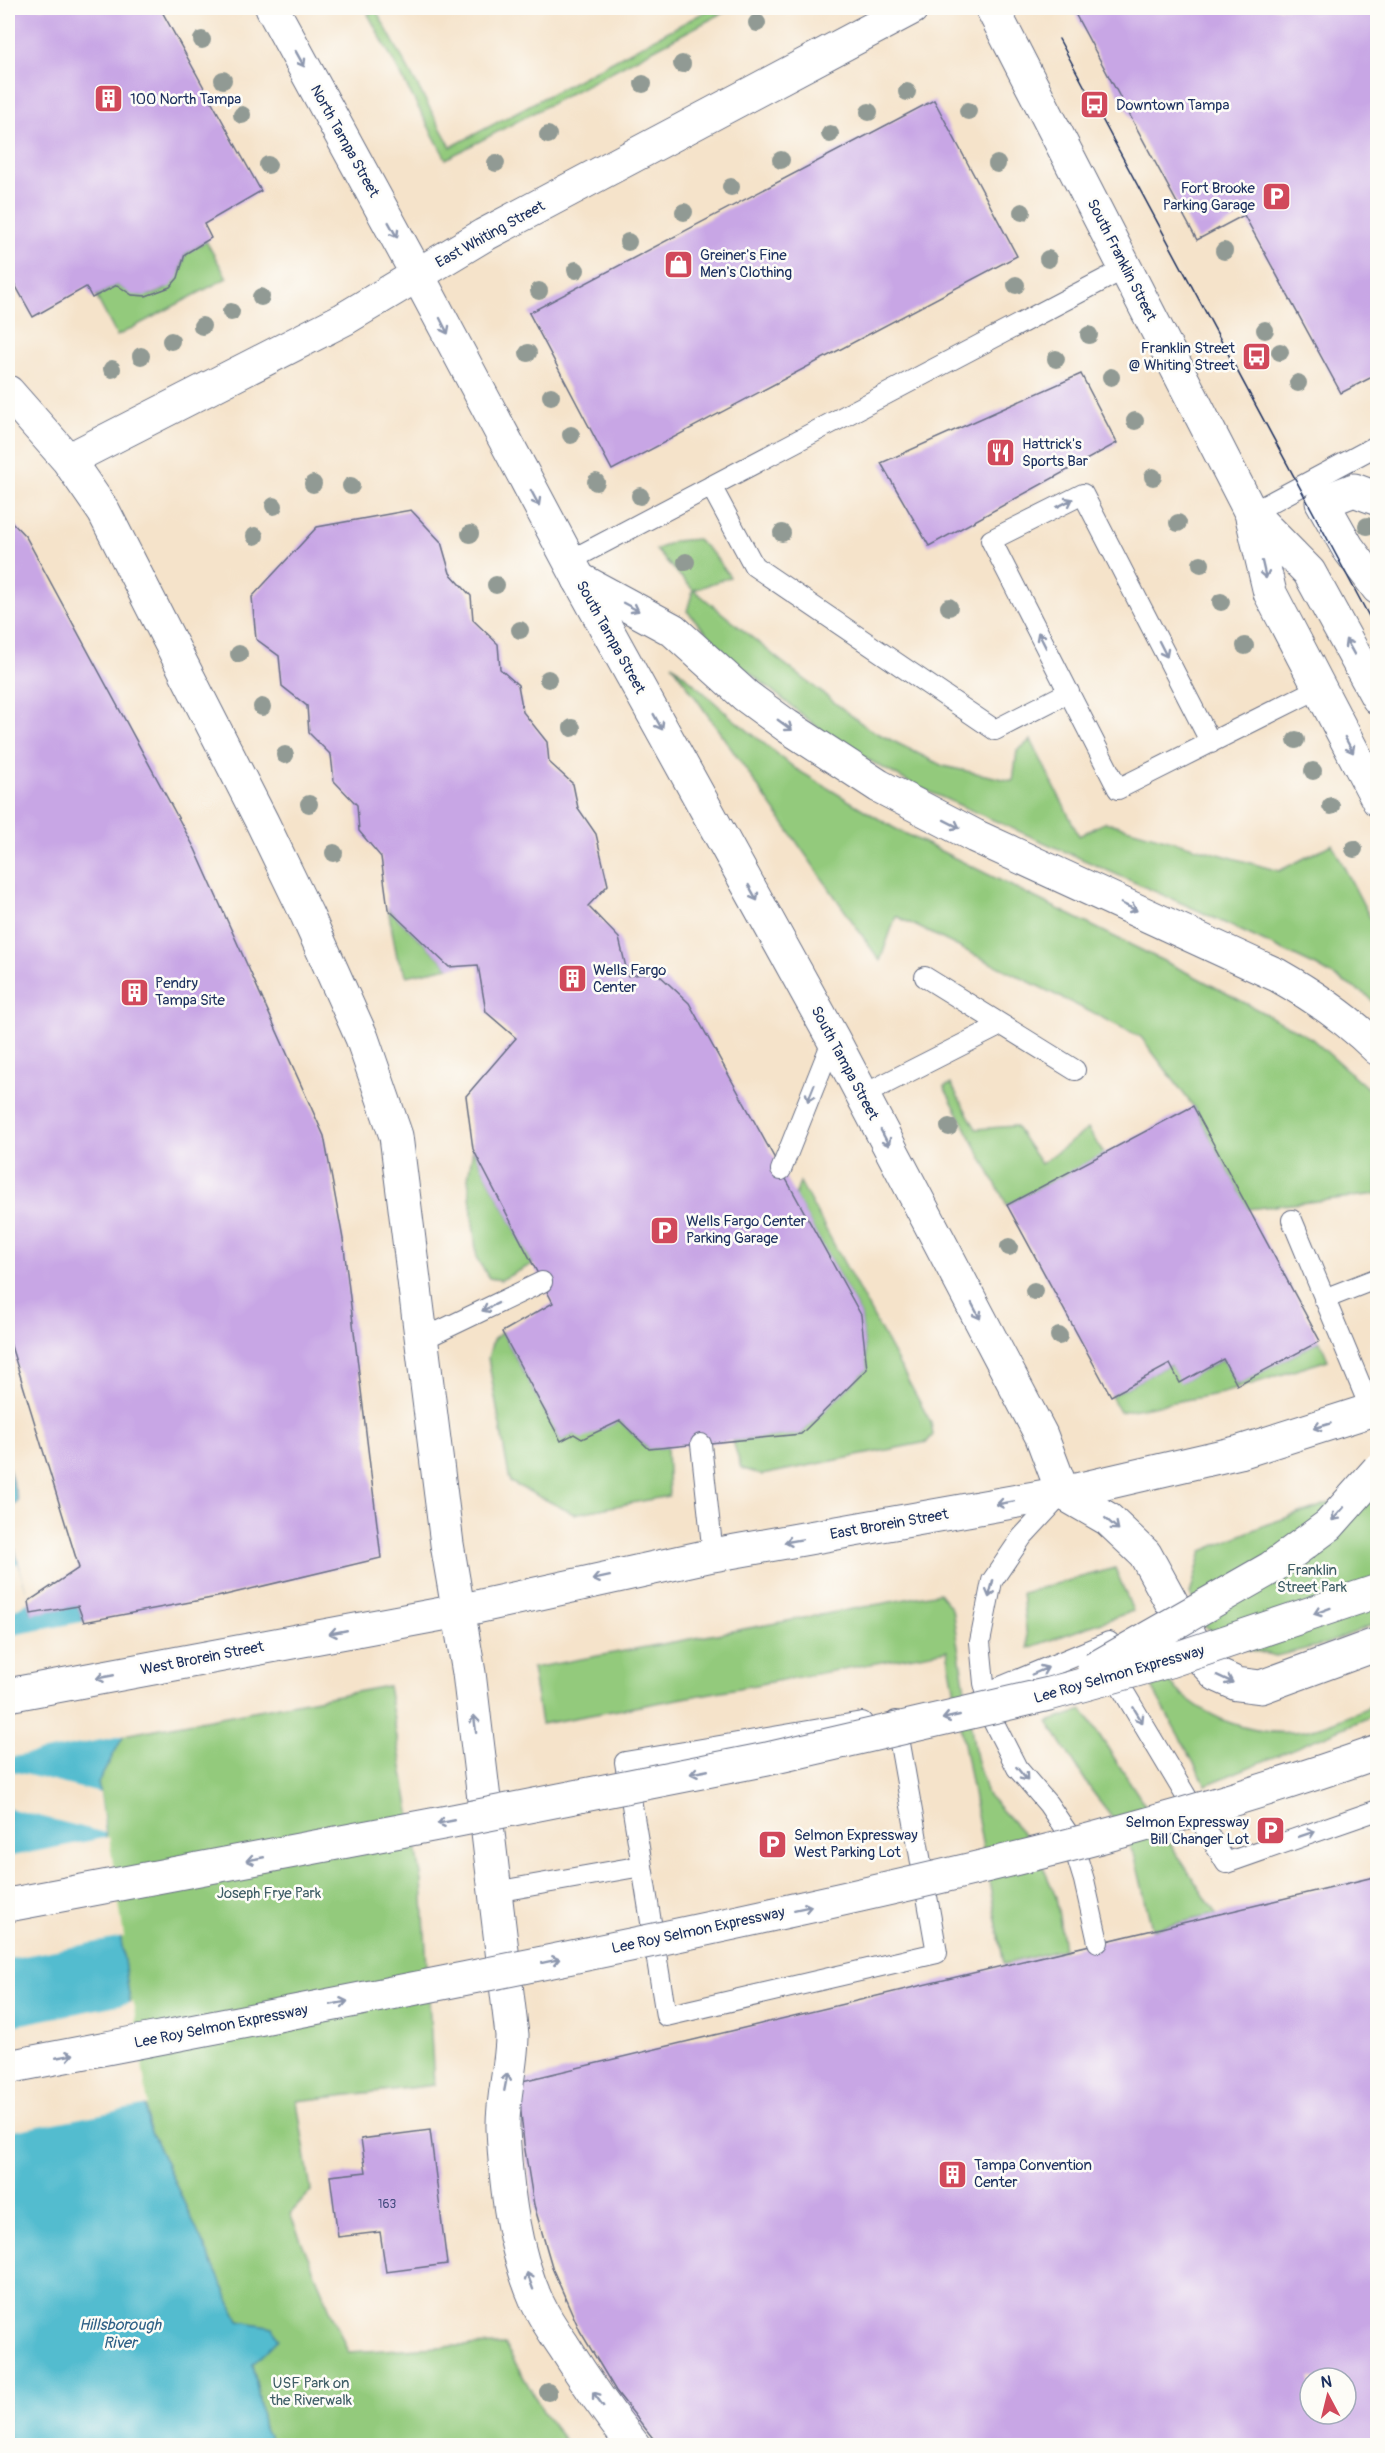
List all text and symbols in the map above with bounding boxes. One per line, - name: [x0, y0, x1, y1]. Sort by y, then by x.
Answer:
- one-way arrow: [294, 50, 306, 67]
- street label: North Tampa Street: [306, 82, 384, 202]
- building icon: 100 North Tampa: [93, 83, 125, 115]
- bus stop icon: Downtown Tampa: [1079, 89, 1111, 121]
- place label: 100 North Tampa: [130, 90, 241, 109]
- place label: Downtown Tampa: [1116, 96, 1229, 115]
- place label: Fort Brooke Parking Garage: [1163, 179, 1256, 215]
- parking icon: Fort Brooke Parking Garage: [1260, 181, 1292, 213]
- street label: East Whiting Street: [432, 196, 549, 272]
- street label: South Franklin Street: [1082, 196, 1161, 325]
- one-way arrow: [387, 221, 399, 238]
- place label: Greiner's Fine Men's Clothing: [700, 246, 792, 282]
- shop icon: Greiner's Fine Men's Clothing: [663, 248, 695, 280]
- one-way arrow: [438, 317, 450, 335]
- place label: Franklin Street @ Whiting Street: [1129, 339, 1236, 375]
- bus stop icon: Franklin Street @ Whiting Street: [1240, 341, 1272, 373]
- place label: Hattrick's Sports Bar: [1022, 435, 1089, 471]
- restaurant icon: Hattrick's Sports Bar: [985, 437, 1017, 469]
- one-way arrow: [529, 489, 541, 506]
- one-way arrow: [1056, 497, 1074, 509]
- one-way arrow: [1259, 560, 1271, 579]
- street label: South Tampa Street: [572, 577, 650, 698]
- one-way arrow: [621, 602, 639, 613]
- one-way arrow: [1036, 632, 1048, 649]
- one-way arrow: [1344, 639, 1356, 656]
- one-way arrow: [1158, 640, 1169, 658]
- one-way arrow: [652, 713, 664, 730]
- one-way arrow: [776, 718, 792, 731]
- one-way arrow: [1344, 736, 1355, 754]
- one-way arrow: [943, 819, 961, 831]
- one-way arrow: [747, 884, 759, 901]
- one-way arrow: [1119, 901, 1137, 913]
- place label: Wells Fargo Center: [593, 961, 666, 997]
- building icon: Wells Fargo Center: [556, 963, 588, 995]
- place label: Pendry Tampa Site: [155, 974, 225, 1010]
- building icon: Pendry Tampa Site: [118, 976, 150, 1008]
- street label: South Tampa Street: [806, 1003, 883, 1124]
- one-way arrow: [805, 1083, 816, 1102]
- one-way arrow: [880, 1129, 891, 1147]
- place label: Wells Fargo Center Parking Garage: [686, 1212, 807, 1248]
- parking icon: Wells Fargo Center Parking Garage: [649, 1214, 681, 1246]
- one-way arrow: [481, 1302, 499, 1314]
- one-way arrow: [970, 1302, 982, 1319]
- one-way arrow: [1313, 1421, 1332, 1432]
- one-way arrow: [996, 1498, 1016, 1509]
- street label: East Brorein Street: [828, 1505, 951, 1544]
- one-way arrow: [1331, 1506, 1345, 1521]
- one-way arrow: [1104, 1517, 1119, 1531]
- one-way arrow: [783, 1535, 803, 1546]
- park label: Franklin Street Park: [1277, 1561, 1348, 1597]
- one-way arrow: [592, 1573, 611, 1585]
- one-way arrow: [984, 1579, 996, 1598]
- one-way arrow: [1313, 1606, 1332, 1617]
- one-way arrow: [329, 1627, 349, 1638]
- street label: West Brorein Street: [139, 1637, 266, 1680]
- street label: Lee Roy Selmon Expressway: [1032, 1641, 1207, 1708]
- one-way arrow: [1031, 1665, 1049, 1676]
- one-way arrow: [96, 1671, 116, 1682]
- one-way arrow: [1216, 1673, 1234, 1685]
- one-way arrow: [1132, 1706, 1144, 1723]
- one-way arrow: [942, 1711, 961, 1723]
- one-way arrow: [469, 1715, 480, 1735]
- one-way arrow: [1016, 1765, 1029, 1781]
- one-way arrow: [690, 1767, 710, 1778]
- place label: Selmon Expressway Bill Changer Lot: [1125, 1813, 1250, 1849]
- parking icon: Selmon Expressway Bill Changer Lot: [1254, 1815, 1286, 1847]
- one-way arrow: [437, 1817, 457, 1828]
- place label: Selmon Expressway West Parking Lot: [794, 1826, 918, 1862]
- parking icon: Selmon Expressway West Parking Lot: [757, 1828, 789, 1860]
- one-way arrow: [1297, 1828, 1316, 1839]
- one-way arrow: [246, 1854, 265, 1865]
- park label: Joseph Frye Park: [217, 1884, 322, 1903]
- one-way arrow: [793, 1902, 812, 1913]
- street label: Lee Roy Selmon Expressway: [610, 1903, 787, 1958]
- one-way arrow: [540, 1955, 560, 1966]
- one-way arrow: [328, 1997, 348, 2008]
- street label: Lee Roy Selmon Expressway: [133, 2000, 310, 2053]
- one-way arrow: [55, 2050, 74, 2061]
- one-way arrow: [501, 2072, 513, 2091]
- place label: Tampa Convention Center: [974, 2156, 1092, 2192]
- building icon: Tampa Convention Center: [937, 2158, 969, 2190]
- house number: 163: [378, 2197, 396, 2212]
- one-way arrow: [523, 2272, 534, 2291]
- water label: Hillsborough River: [79, 2315, 162, 2353]
- north arrow: [1298, 2366, 1358, 2426]
- text: N: [1320, 2371, 1333, 2393]
- park label: USF Park on the Riverwalk: [269, 2374, 353, 2410]
- one-way arrow: [592, 2392, 604, 2408]

